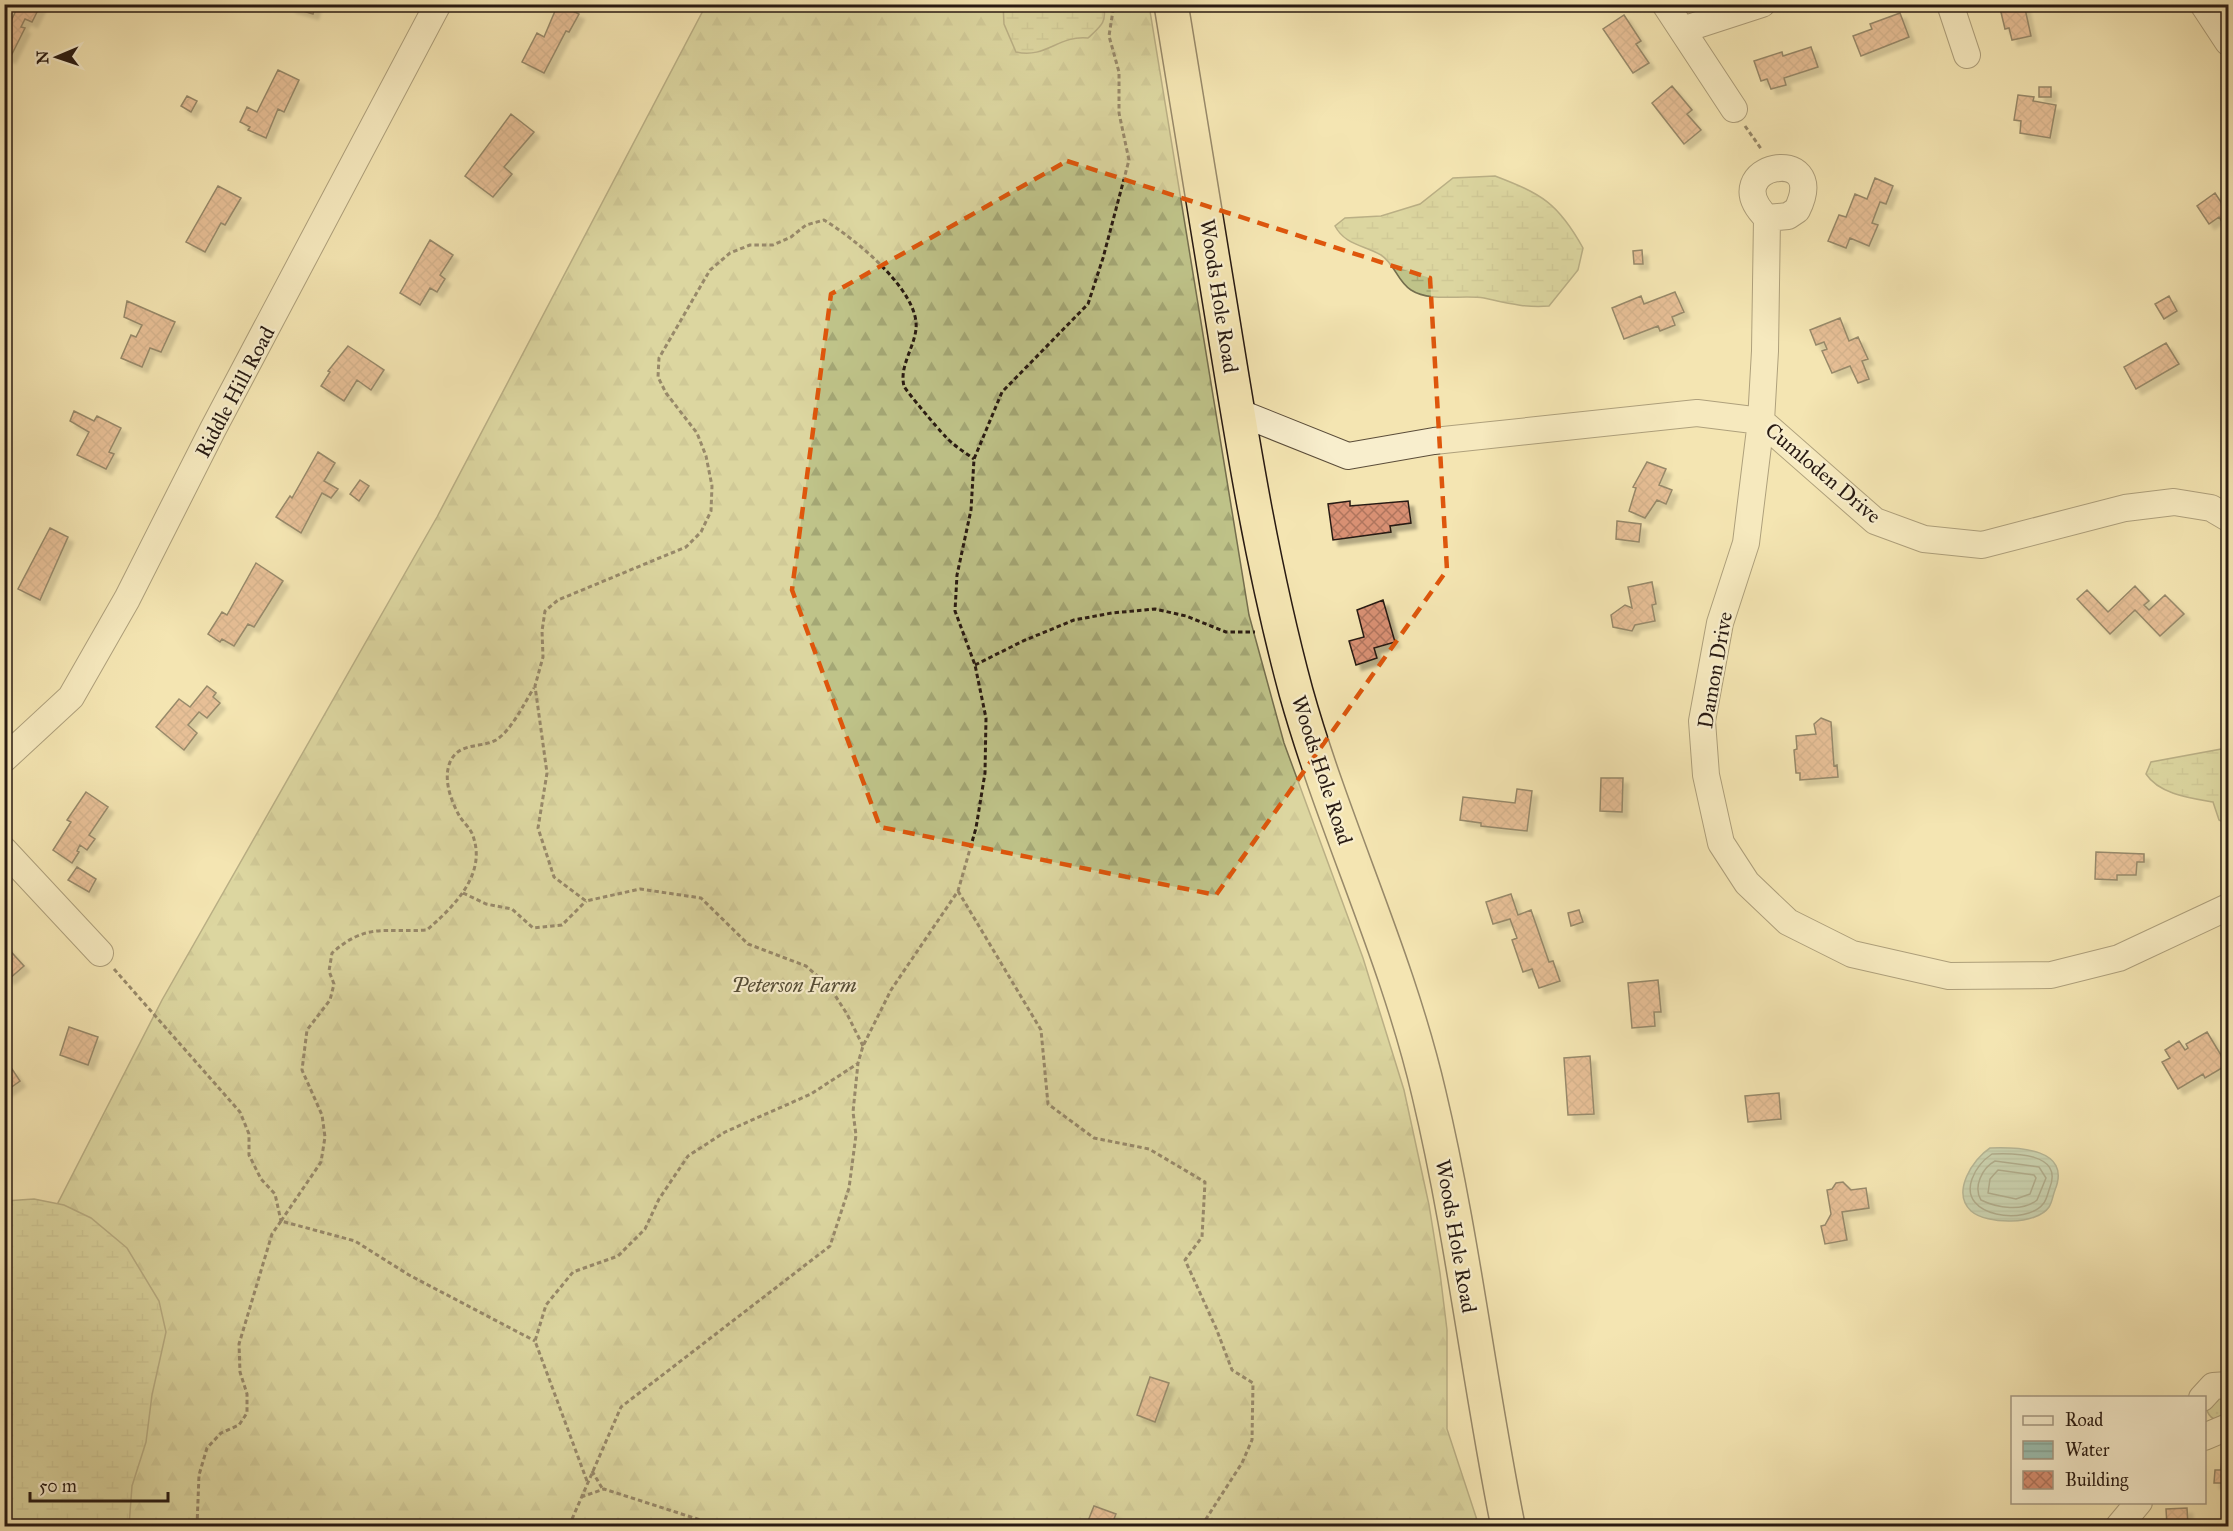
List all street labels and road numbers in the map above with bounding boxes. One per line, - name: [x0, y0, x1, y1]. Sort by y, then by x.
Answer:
- street label: Woods Hole Road: [1194, 217, 1244, 375]
- street label: Riddle Hill Road: [189, 321, 281, 462]
- street label: Cumloden Drive: [1760, 417, 1886, 529]
- street label: Damon Drive: [1692, 609, 1738, 730]
- street label: Woods Hole Road: [1286, 692, 1359, 848]
- street label: Woods Hole Road: [1430, 1157, 1482, 1315]

